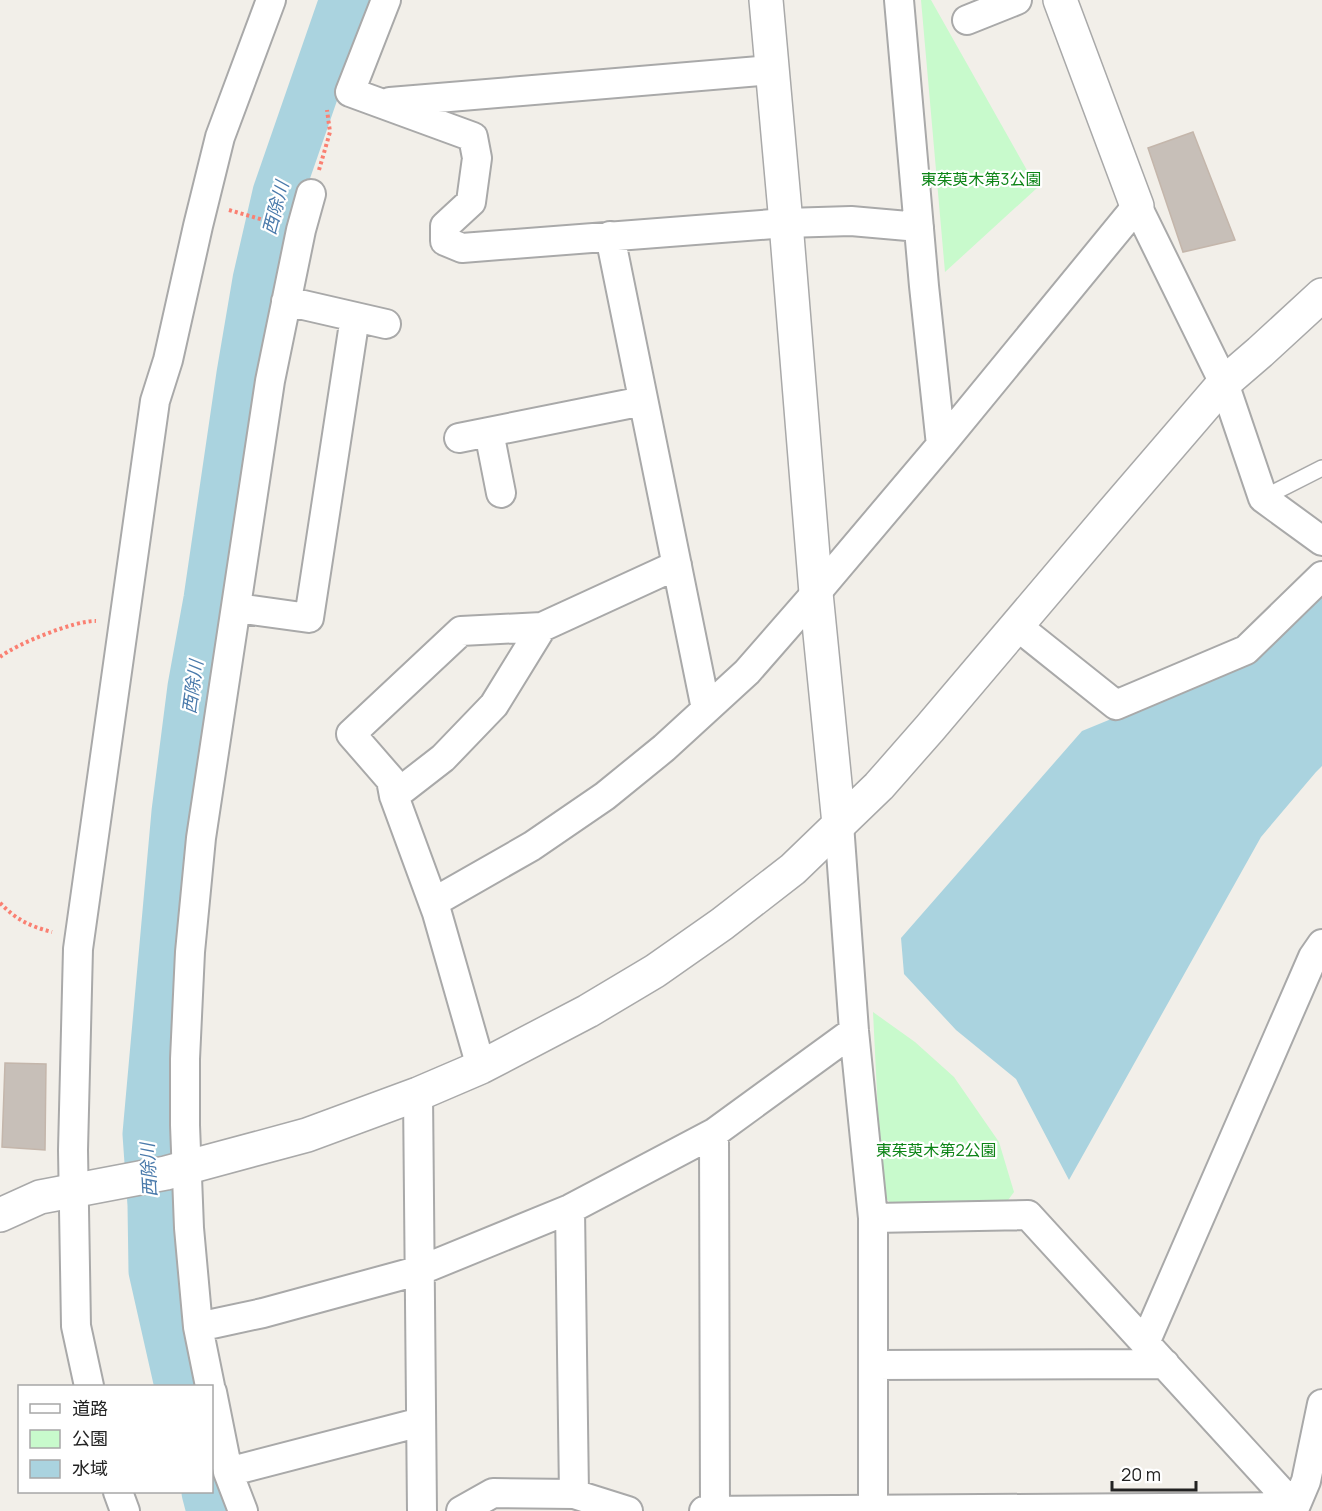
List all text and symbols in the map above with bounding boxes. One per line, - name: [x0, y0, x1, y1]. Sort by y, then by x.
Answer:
- park label: 東茱萸木第3公園: [921, 168, 1041, 190]
- water label: 西除川: [256, 177, 294, 237]
- water label: 西除川: [176, 656, 208, 715]
- park label: 東茱萸木第2公園: [875, 1139, 997, 1161]
- water label: 西除川: [135, 1140, 161, 1198]
- legend: [18, 1385, 213, 1493]
- text: 道路: [72, 1396, 108, 1420]
- text: 公園: [72, 1426, 108, 1450]
- scale bar: [1112, 1454, 1196, 1492]
- text: 水域: [72, 1456, 108, 1480]
- text: 20 m: [1121, 1462, 1161, 1486]

